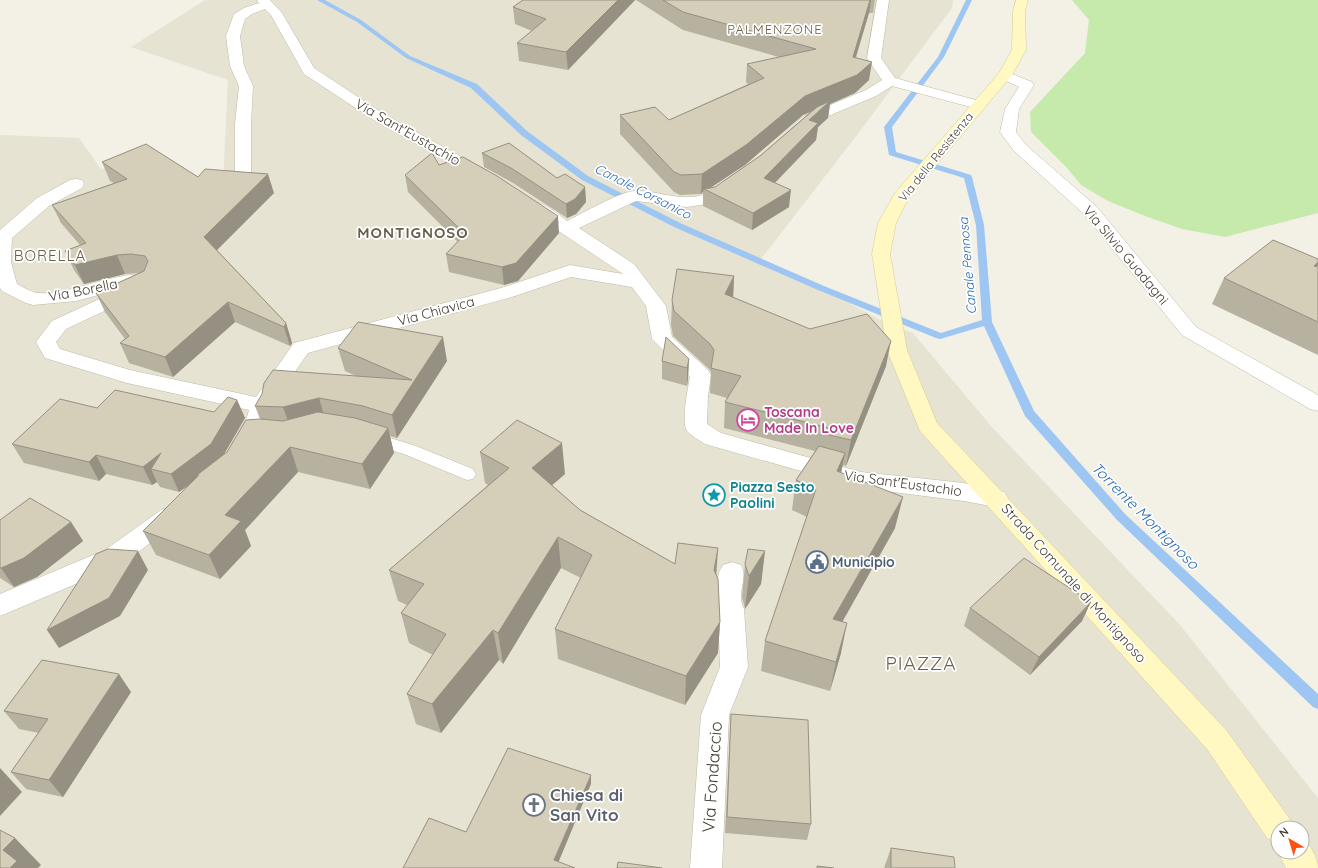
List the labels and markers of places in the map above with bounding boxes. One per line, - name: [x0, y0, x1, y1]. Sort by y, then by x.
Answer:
- place label: Toscana Made In Love: [764, 403, 854, 437]
- hotel icon: Toscana Made In Love: [735, 407, 761, 433]
- place label: Piazza Sesto Paolini: [730, 478, 815, 512]
- place icon: Piazza Sesto Paolini: [701, 482, 727, 508]
- public building icon: Municipio: [804, 549, 830, 575]
- place label: Municipio: [832, 553, 895, 571]
- place label: Chiesa di San Vito: [550, 784, 623, 825]
- church icon: Chiesa di San Vito: [521, 792, 547, 818]

